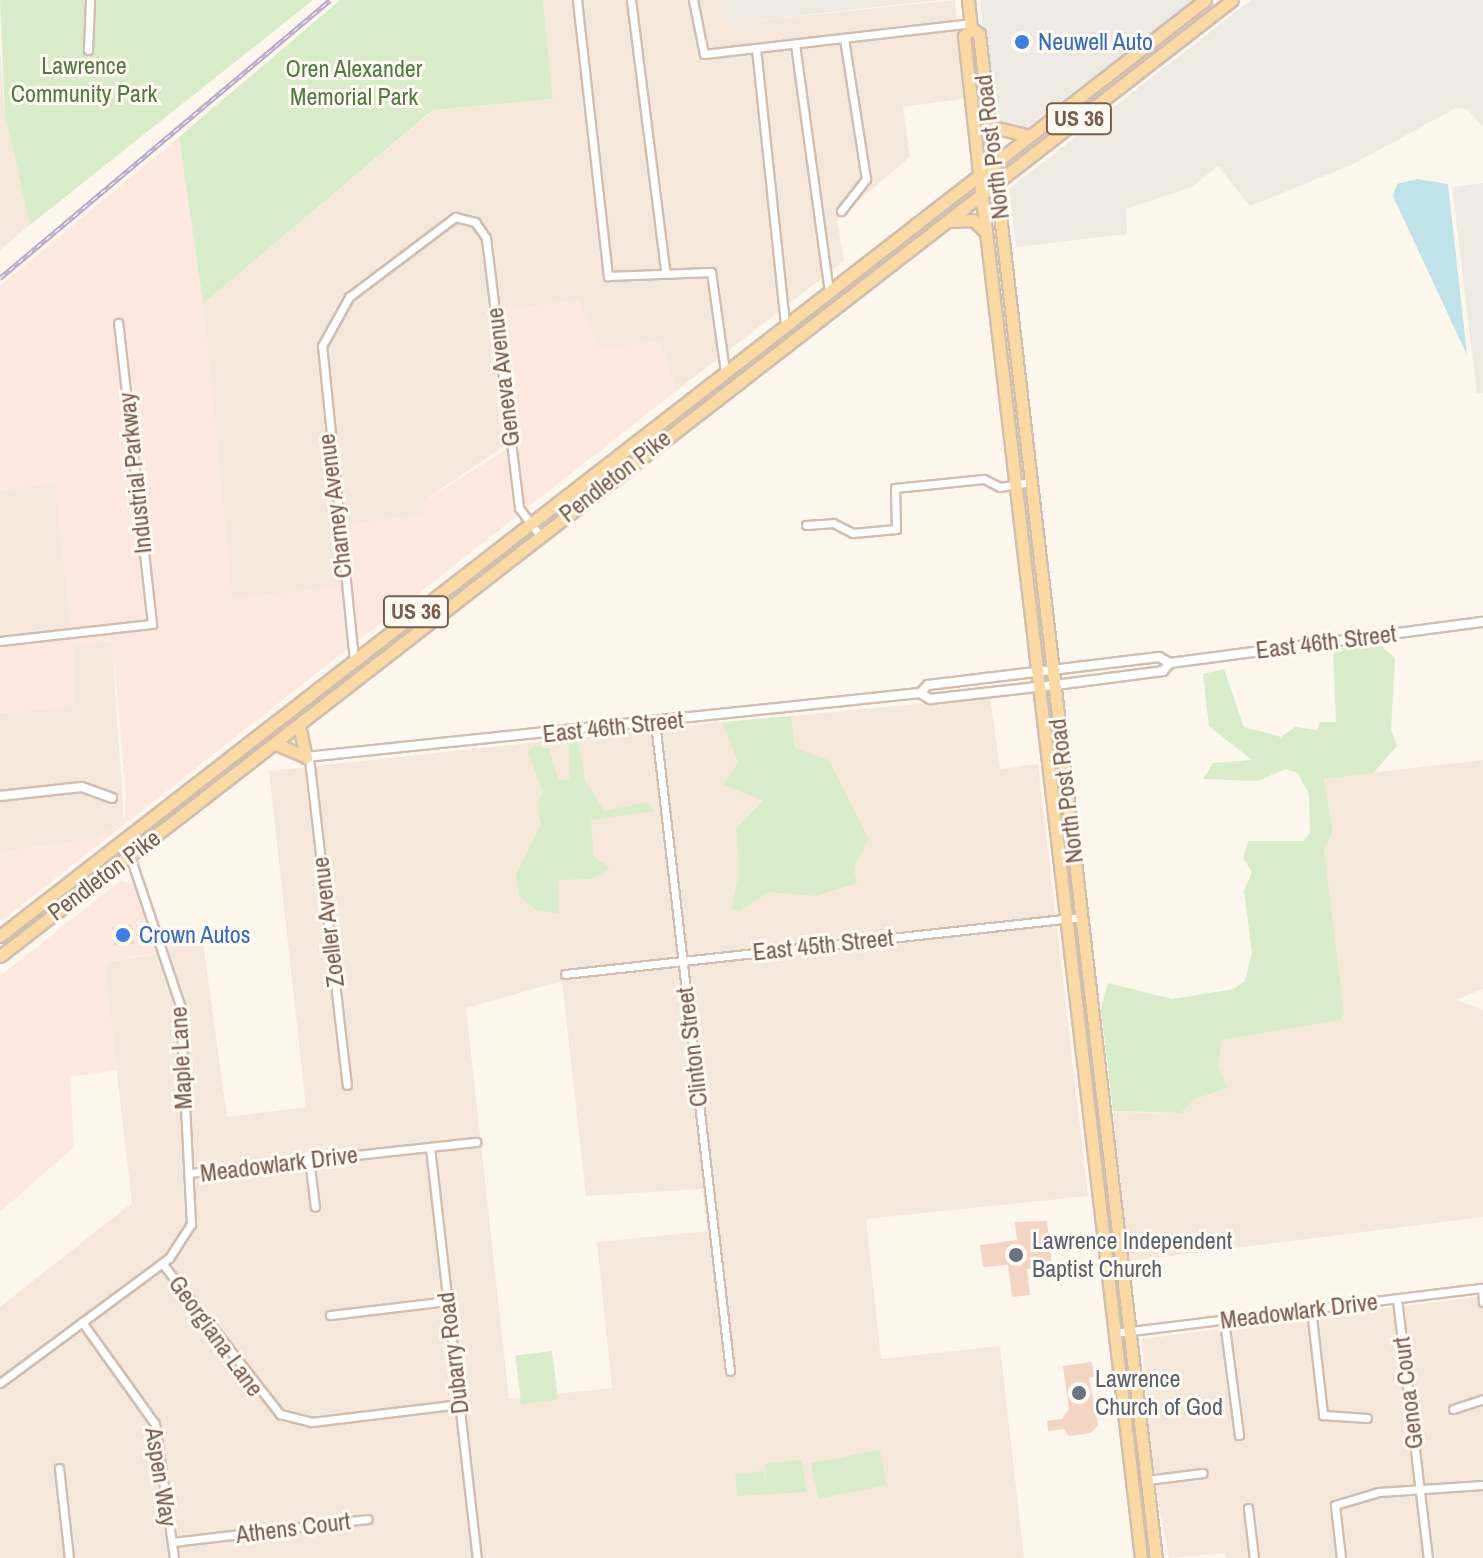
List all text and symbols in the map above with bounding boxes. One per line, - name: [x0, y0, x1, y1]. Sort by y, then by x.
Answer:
- place label: Neuwell Auto: [1038, 28, 1154, 56]
- marker: Neuwell Auto: [1013, 33, 1031, 51]
- park label: Lawrence Community Park: [11, 52, 157, 108]
- park label: Oren Alexander Memorial Park: [285, 55, 423, 111]
- street label: North Post Road: [969, 73, 1015, 221]
- road number: US 36: [1045, 101, 1113, 137]
- street label: Geneva Avenue: [480, 305, 526, 449]
- street label: Industrial Parkway: [112, 391, 158, 555]
- street label: Pendleton Pike: [554, 424, 676, 528]
- street label: Charney Avenue: [312, 432, 358, 580]
- road number: US 36: [382, 594, 450, 630]
- street label: East 46th Street: [1254, 619, 1398, 665]
- street label: East 46th Street: [541, 705, 685, 749]
- street label: North Post Road: [1043, 717, 1089, 865]
- street label: Pendleton Pike: [42, 823, 166, 927]
- street label: Zoeller Avenue: [306, 855, 350, 989]
- place label: Crown Autos: [139, 921, 252, 949]
- street label: East 45th Street: [751, 923, 895, 967]
- marker: Crown Autos: [114, 926, 132, 944]
- street label: Clinton Street: [670, 986, 714, 1108]
- street label: Maple Lane: [164, 1006, 198, 1110]
- street label: Meadowlark Drive: [199, 1140, 359, 1188]
- place label: Lawrence Independent Baptist Church: [1032, 1227, 1232, 1283]
- marker: Lawrence Independent Baptist Church: [1007, 1246, 1025, 1264]
- street label: Georgiana Lane: [163, 1270, 269, 1402]
- street label: Meadowlark Drive: [1219, 1287, 1379, 1335]
- street label: Dubarry Road: [431, 1290, 475, 1416]
- street label: Genoa Court: [1387, 1335, 1429, 1451]
- place label: Lawrence Church of God: [1095, 1365, 1223, 1421]
- marker: Lawrence Church of God: [1070, 1384, 1088, 1402]
- street label: Aspen Way: [139, 1425, 183, 1529]
- street label: Athens Court: [234, 1507, 352, 1549]

